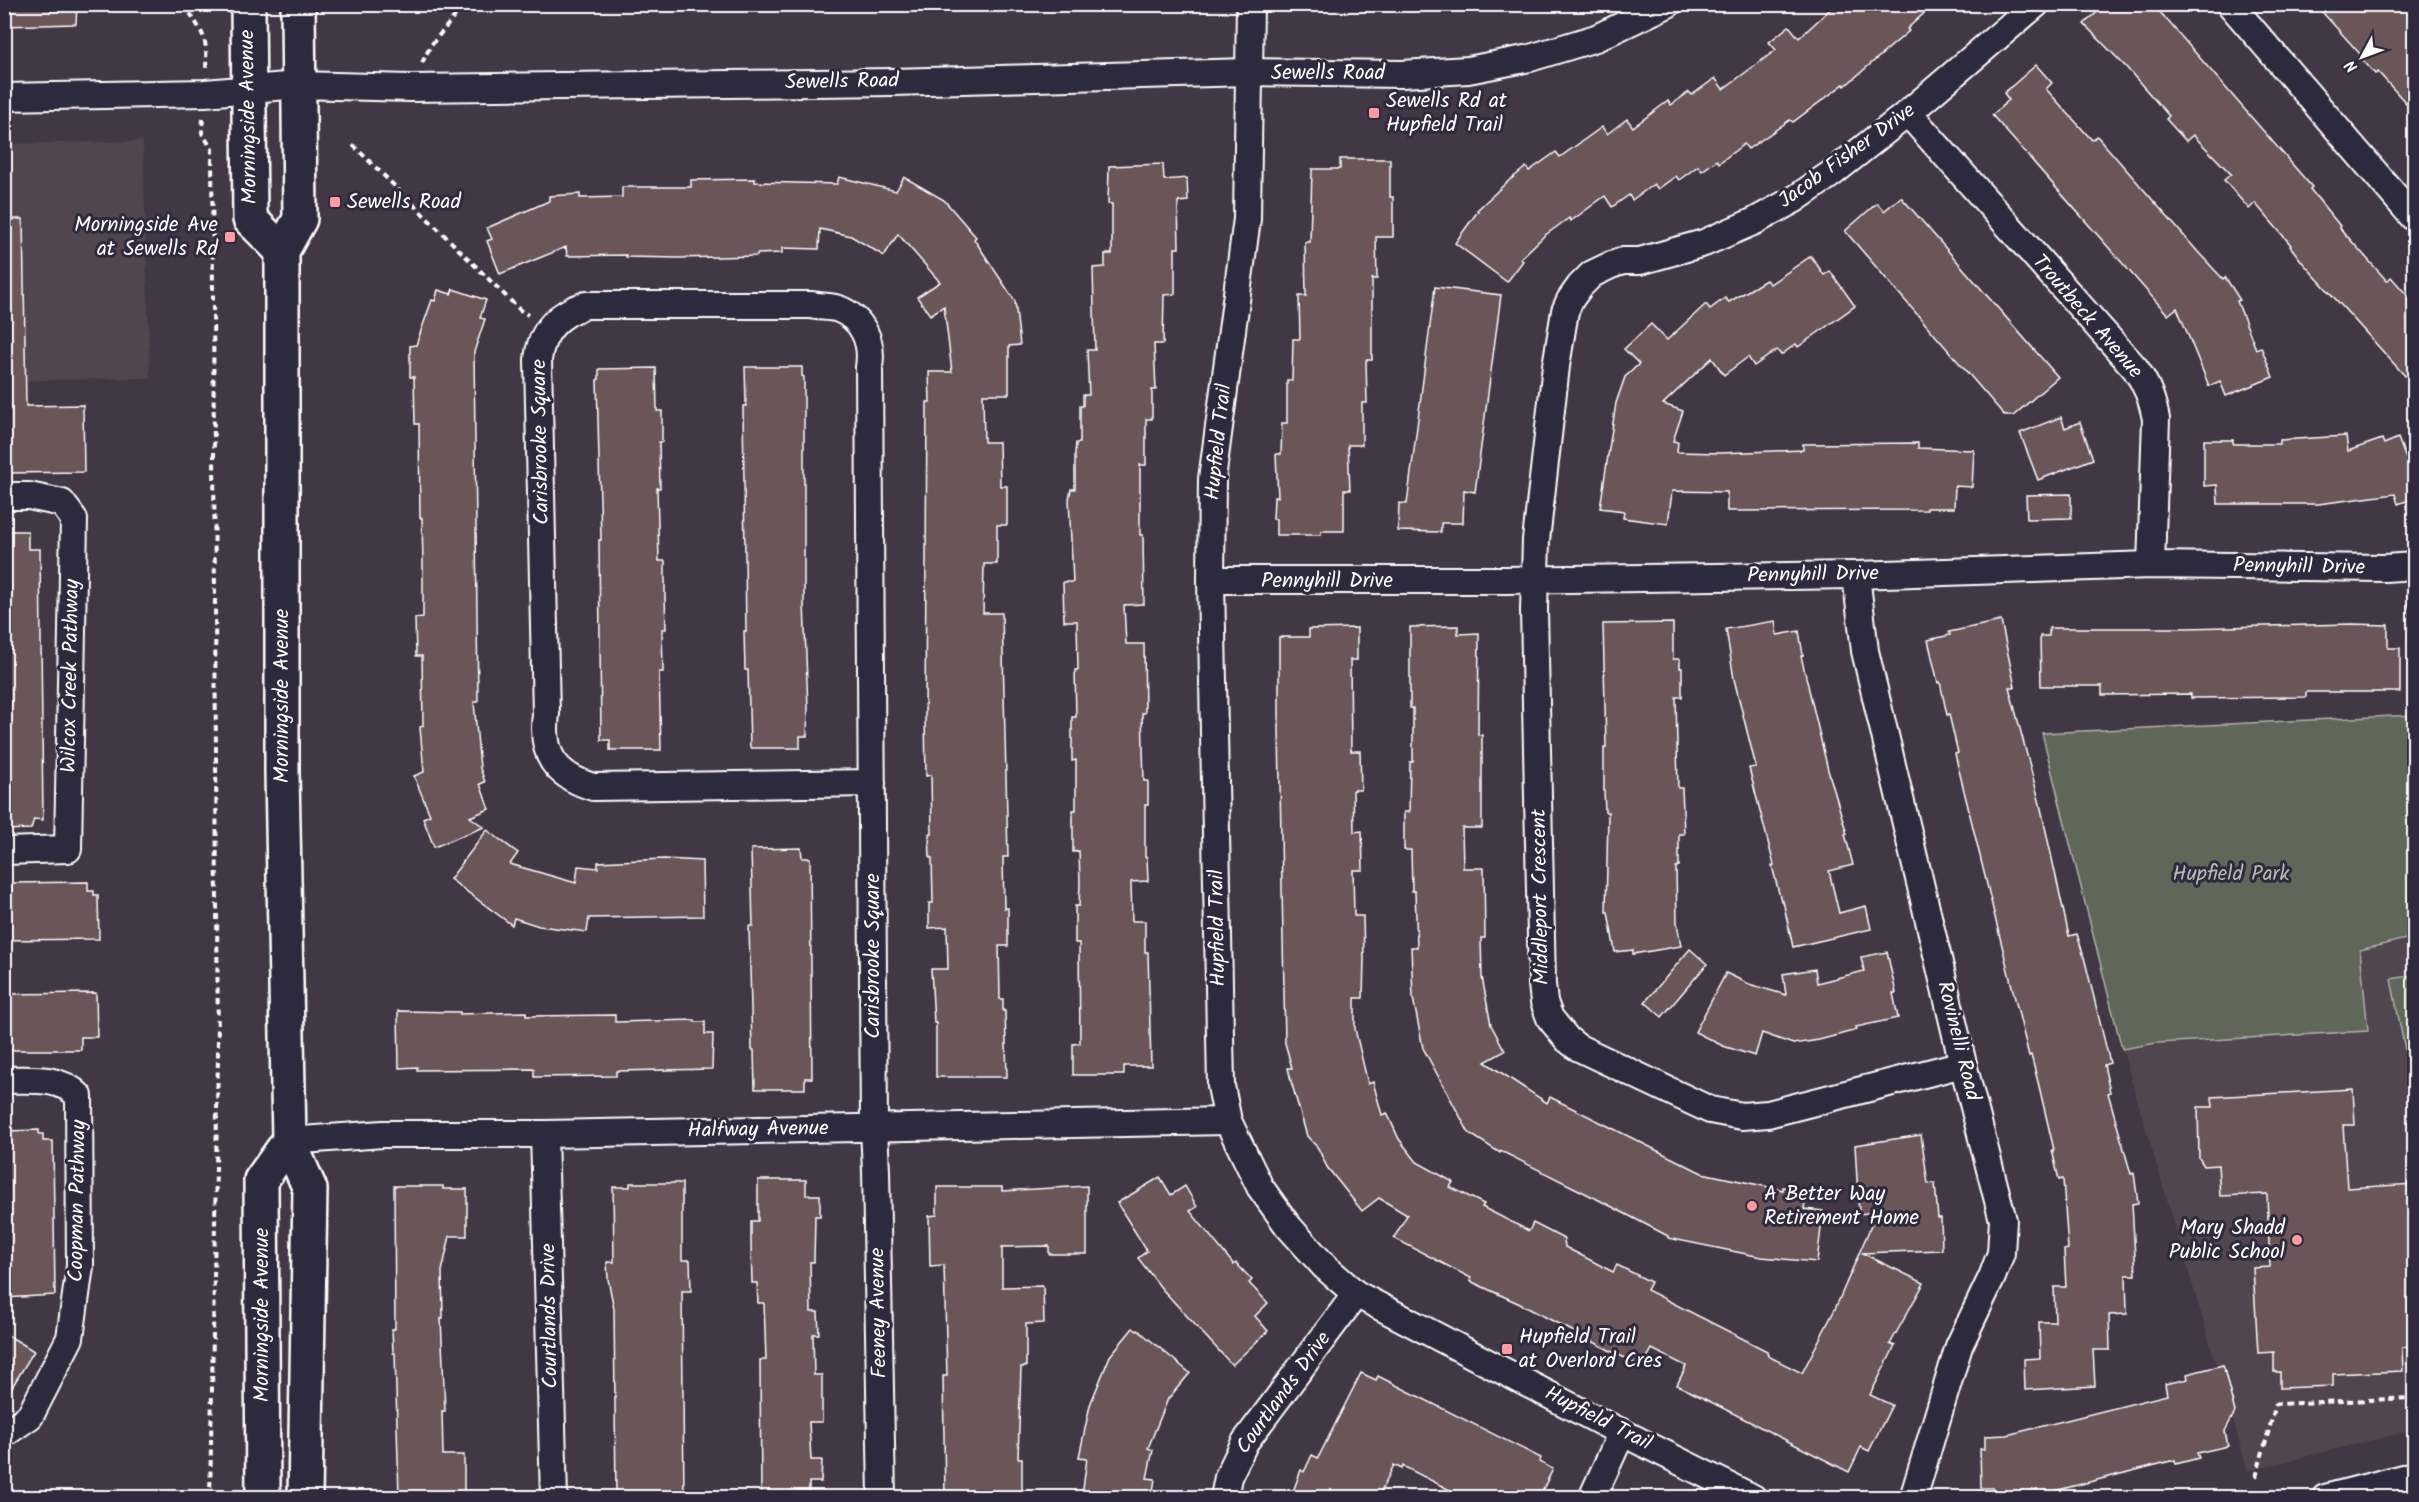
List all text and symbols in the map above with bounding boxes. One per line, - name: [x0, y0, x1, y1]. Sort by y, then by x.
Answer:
- north arrow: [2332, 27, 2392, 87]
- street label: Morningside Avenue: [231, 29, 267, 205]
- text: N: [2339, 54, 2365, 78]
- street label: Sewells Road: [1271, 57, 1385, 90]
- street label: Sewells Road: [785, 64, 900, 99]
- place label: Sewells Rd at Hupfield Trail: [1386, 85, 1508, 142]
- street label: Jacob Fisher Drive: [1771, 94, 1923, 217]
- marker: Sewells Rd at Hupfield Trail: [1367, 106, 1381, 120]
- place label: Sewells Road: [347, 186, 461, 219]
- marker: Sewells Road: [328, 195, 342, 209]
- place label: Morningside Ave at Sewells Rd: [74, 209, 219, 266]
- marker: Morningside Ave at Sewells Rd: [223, 230, 237, 244]
- street label: Troutbeck Avenue: [2023, 247, 2151, 387]
- street label: Carisbrooke Square: [523, 358, 559, 525]
- street label: Hupfield Trail: [1196, 382, 1242, 502]
- street label: Pennyhill Drive: [2233, 549, 2366, 585]
- street label: Pennyhill Drive: [1747, 557, 1880, 593]
- street label: Pennyhill Drive: [1261, 565, 1393, 598]
- street label: Wilcox Creek Pathway: [53, 579, 89, 773]
- street label: Morningside Avenue: [266, 608, 299, 783]
- street label: Middleport Crescent: [1523, 808, 1559, 985]
- park label: Hupfield Park: [2173, 858, 2290, 891]
- street label: Hupfield Trail: [1200, 869, 1236, 987]
- street label: Carisbrooke Square: [857, 873, 890, 1039]
- street label: Rovinelli Road: [1927, 978, 1989, 1105]
- street label: Halfway Avenue: [687, 1112, 829, 1148]
- street label: Coopman Pathway: [60, 1119, 96, 1282]
- place label: A Better Way Retirement Home: [1764, 1178, 1919, 1235]
- marker: A Better Way Retirement Home: [1745, 1199, 1759, 1213]
- place label: Mary Shadd Public School: [2169, 1212, 2286, 1269]
- street label: Morningside Avenue: [246, 1227, 279, 1402]
- marker: Mary Shadd Public School: [2290, 1233, 2304, 1247]
- street label: Courtlands Drive: [532, 1243, 568, 1389]
- street label: Feeney Avenue: [861, 1247, 897, 1379]
- place label: Hupfield Trail at Overlord Cres: [1519, 1321, 1662, 1378]
- street label: Courtlands Drive: [1228, 1324, 1340, 1461]
- marker: Hupfield Trail at Overlord Cres: [1500, 1342, 1514, 1356]
- street label: Hupfield Trail: [1538, 1378, 1658, 1460]

